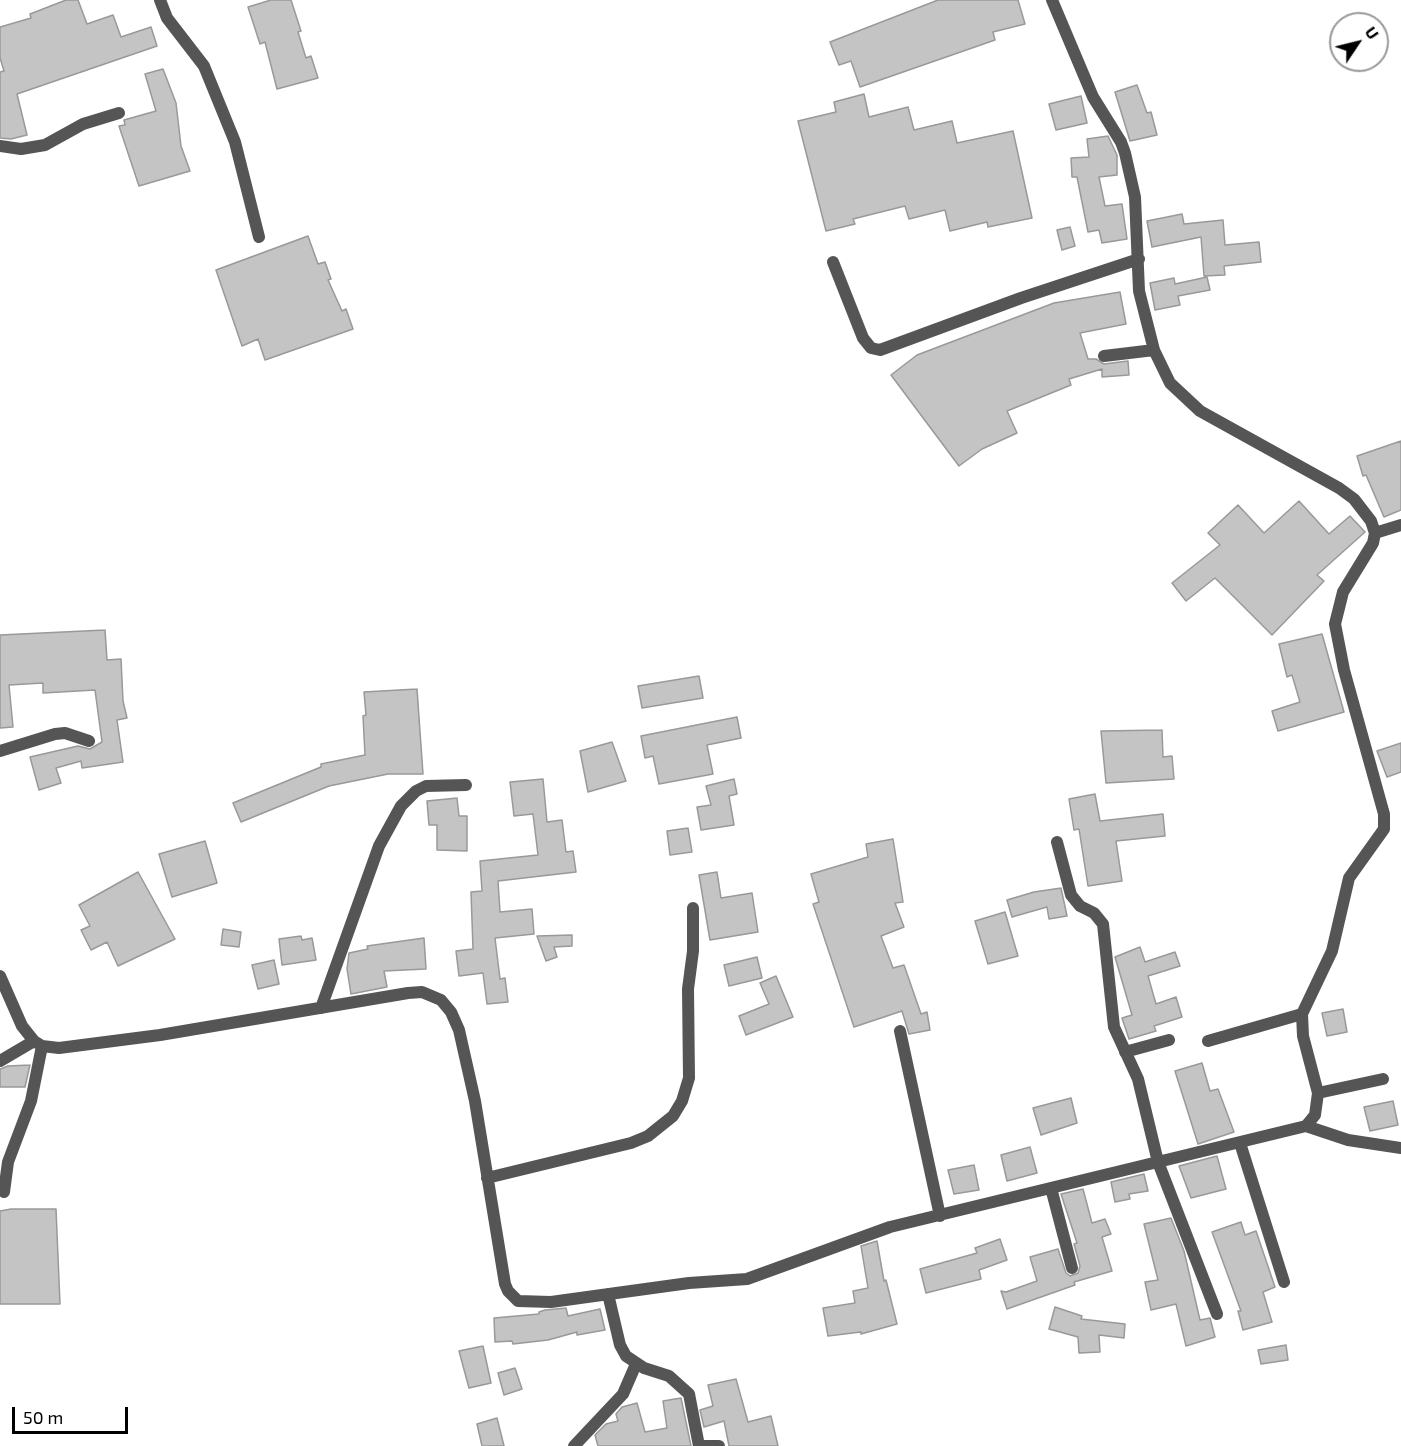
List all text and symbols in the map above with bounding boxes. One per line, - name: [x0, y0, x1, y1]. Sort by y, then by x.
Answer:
- north arrow: [1329, 12, 1389, 72]
- text: U: [1362, 23, 1383, 42]
- scale bar: [15, 1395, 130, 1433]
- text: 50 m: [23, 1406, 63, 1428]

